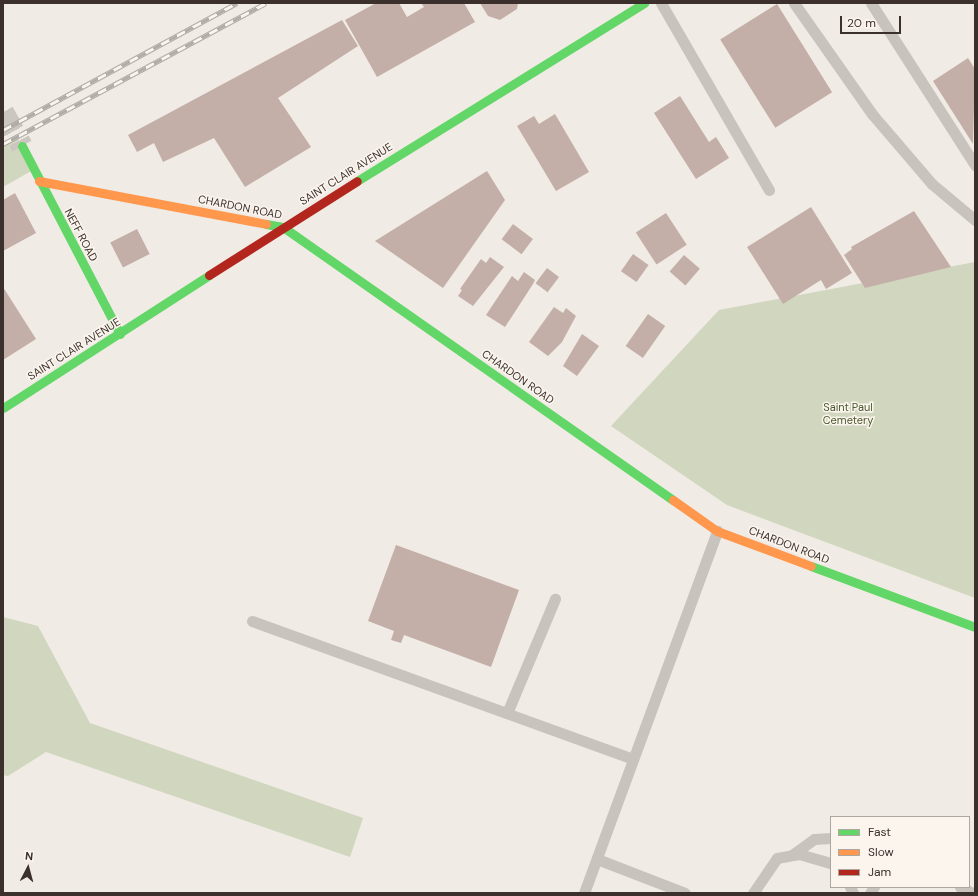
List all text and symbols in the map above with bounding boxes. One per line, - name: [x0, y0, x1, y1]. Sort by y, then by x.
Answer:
- scale bar: [842, 8, 903, 34]
- text: 20 m: [847, 15, 876, 31]
- street label: SAINT CLAIR AVENUE: [297, 140, 395, 208]
- street label: CHARDON ROAD: [197, 192, 283, 222]
- street label: NEFF ROAD: [62, 206, 100, 264]
- street label: SAINT CLAIR AVENUE: [25, 315, 123, 383]
- street label: CHARDON ROAD: [479, 347, 557, 407]
- park label: Saint Paul Cemetery: [823, 401, 873, 427]
- street label: CHARDON ROAD: [747, 524, 831, 566]
- legend: [830, 816, 970, 888]
- text: Fast: [868, 824, 891, 840]
- text: Slow: [868, 844, 894, 860]
- north arrow: [8, 848, 48, 888]
- text: N: [25, 849, 34, 863]
- text: Jam: [868, 864, 891, 880]

